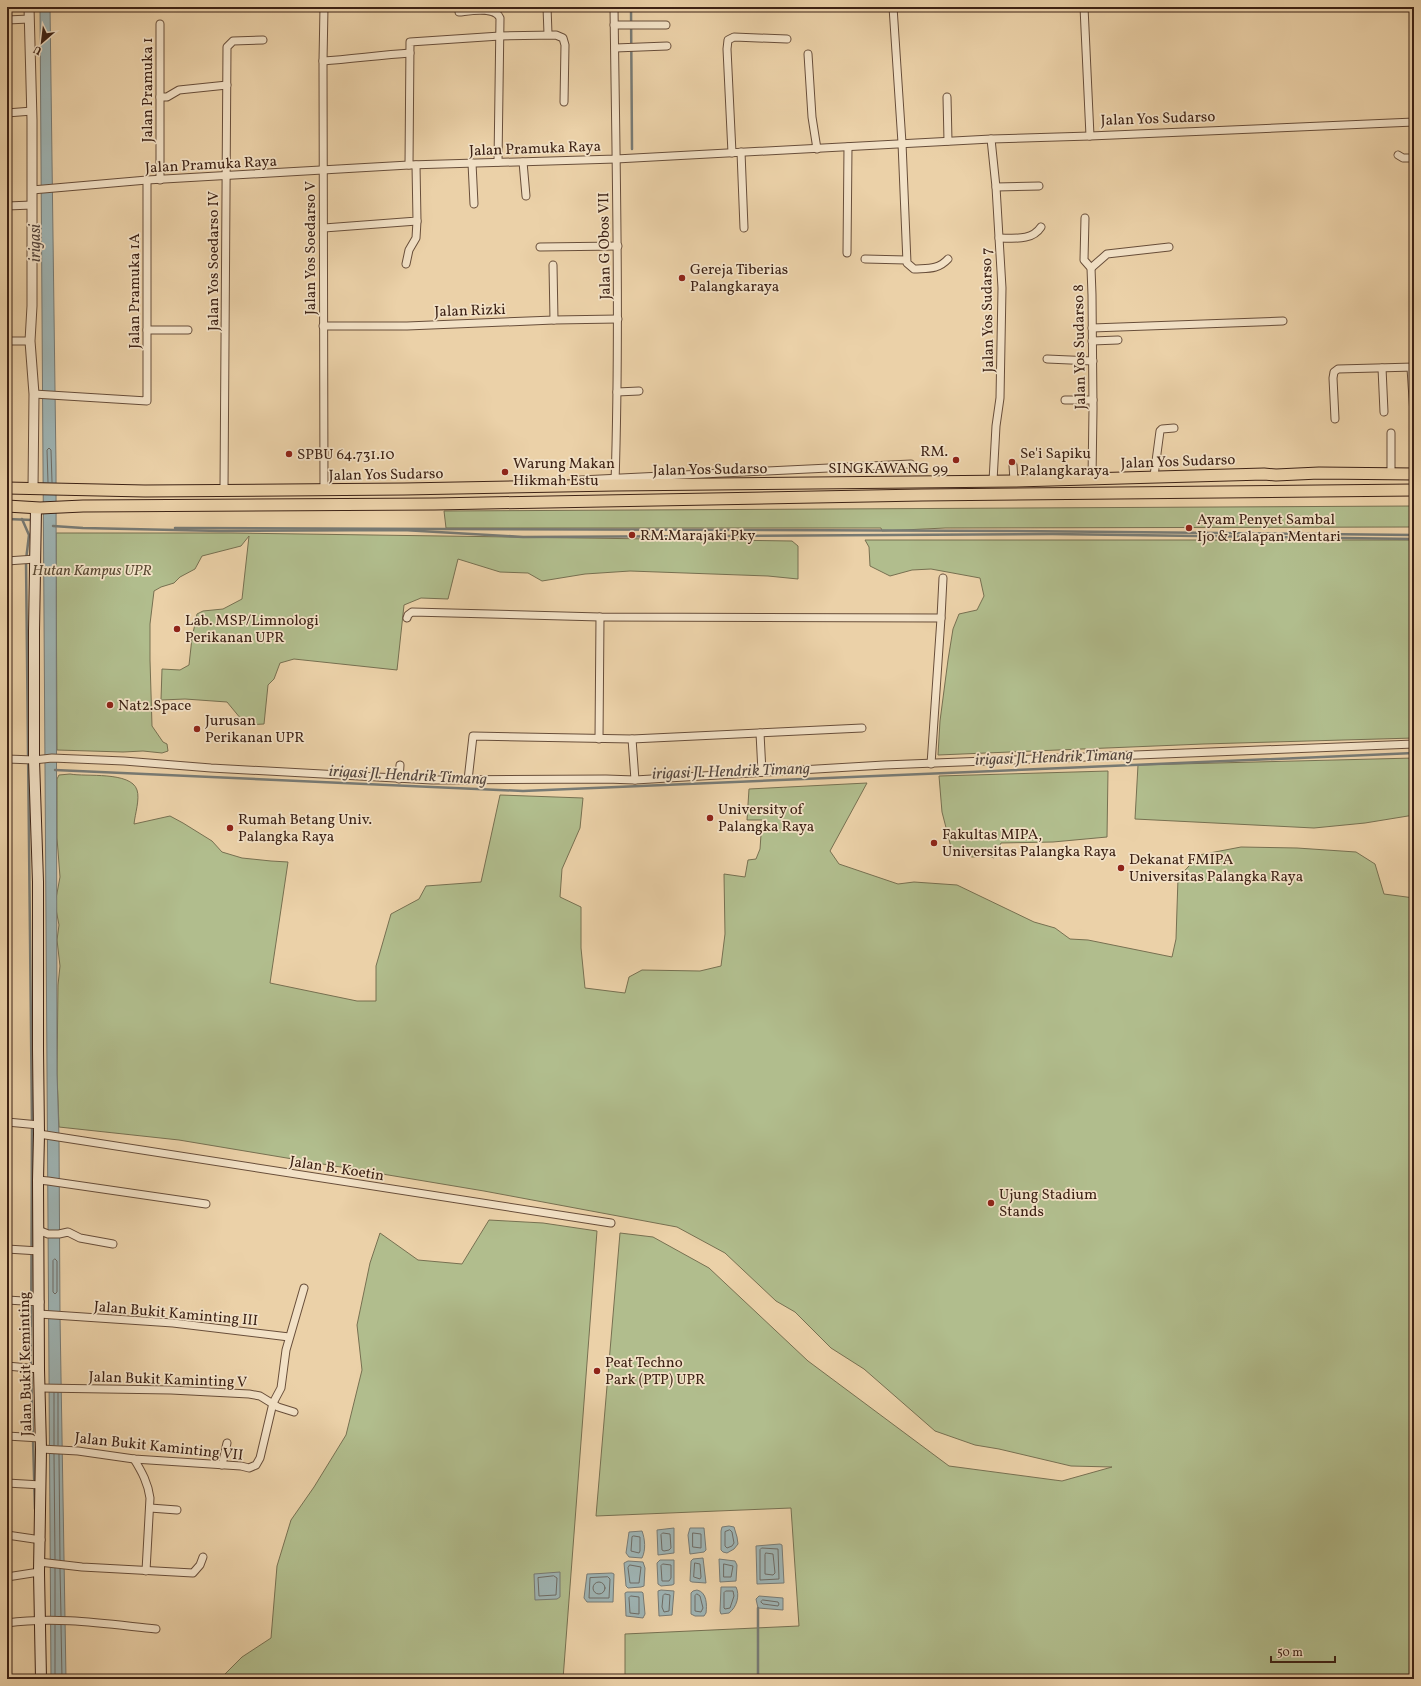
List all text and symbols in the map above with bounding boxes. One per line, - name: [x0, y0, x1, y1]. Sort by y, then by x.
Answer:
- north arrow: [22, 22, 62, 62]
- street label: Jalan Pramuka 1: [138, 38, 159, 143]
- text: U: [31, 41, 45, 58]
- street label: Jalan Yos Sudarso: [1100, 107, 1216, 132]
- street label: Jalan Pramuka Raya: [469, 137, 601, 162]
- street label: Jalan Pramuka Raya: [145, 152, 278, 179]
- street label: Jalan Yos Soedarso V: [301, 181, 322, 315]
- street label: Jalan Yos Soedarso IV: [204, 191, 225, 331]
- street label: Jalan G Obos VII: [594, 192, 617, 300]
- water label: irigasi: [25, 223, 47, 262]
- street label: Jalan Pramuka 1A: [125, 233, 146, 349]
- street label: Jalan Yos Sudarso 7: [977, 247, 1000, 373]
- place label: Gereja Tiberias Palangkaraya: [690, 260, 788, 298]
- marker: Gereja Tiberias Palangkaraya: [677, 273, 687, 283]
- street label: Jalan Yos Sudarso 8: [1069, 284, 1092, 410]
- street label: Jalan Rizki: [434, 300, 506, 323]
- place label: RM. SINGKAWANG 99: [828, 442, 948, 480]
- place label: Se'i Sapiku Palangkaraya: [1020, 444, 1109, 482]
- place label: SPBU 64.731.10: [297, 445, 395, 466]
- marker: SPBU 64.731.10: [284, 449, 294, 459]
- street label: Jalan Yos Sudarso: [1120, 450, 1236, 475]
- place label: Warung Makan Hikmah Estu: [513, 454, 615, 492]
- marker: RM. SINGKAWANG 99: [951, 455, 961, 465]
- marker: Se'i Sapiku Palangkaraya: [1007, 457, 1017, 467]
- street label: Jalan Yos Sudarso: [652, 459, 768, 482]
- street label: Jalan Yos Sudarso: [328, 464, 444, 487]
- marker: Warung Makan Hikmah Estu: [500, 467, 510, 477]
- place label: Ayam Penyet Sambal Ijo & Lalapan Mentari: [1197, 510, 1341, 548]
- marker: Ayam Penyet Sambal Ijo & Lalapan Mentari: [1184, 523, 1194, 533]
- place label: RM.Marajaki Pky: [640, 526, 755, 547]
- marker: RM.Marajaki Pky: [627, 530, 637, 540]
- park label: Hutan Kampus UPR: [32, 561, 152, 582]
- place label: Lab. MSP/Limnologi Perikanan UPR: [185, 611, 319, 649]
- marker: Lab. MSP/Limnologi Perikanan UPR: [172, 624, 182, 634]
- place label: Nat2.Space: [118, 696, 191, 717]
- marker: Nat2.Space: [105, 700, 115, 710]
- place label: Jurusan Perikanan UPR: [205, 711, 304, 749]
- marker: Jurusan Perikanan UPR: [192, 724, 202, 734]
- water label: irigasi Jl. Hendrik Timang: [975, 744, 1133, 772]
- water label: irigasi Jl. Hendrik Timang: [652, 758, 810, 786]
- water label: irigasi Jl. Hendrik Timang: [328, 761, 487, 791]
- place label: University of Palangka Raya: [718, 800, 814, 838]
- place label: Rumah Betang Univ. Palangka Raya: [238, 810, 372, 848]
- marker: University of Palangka Raya: [705, 813, 715, 823]
- marker: Rumah Betang Univ. Palangka Raya: [225, 823, 235, 833]
- place label: Fakultas MIPA, Universitas Palangka Raya: [942, 825, 1116, 863]
- marker: Fakultas MIPA, Universitas Palangka Raya: [929, 838, 939, 848]
- place label: Dekanat FMIPA Universitas Palangka Raya: [1129, 850, 1303, 888]
- marker: Dekanat FMIPA Universitas Palangka Raya: [1116, 863, 1126, 873]
- street label: Jalan B. Koetin: [288, 1152, 386, 1187]
- place label: Ujung Stadium Stands: [999, 1185, 1097, 1223]
- marker: Ujung Stadium Stands: [986, 1198, 996, 1208]
- street label: Jalan Bukit Keminting: [15, 1291, 38, 1437]
- street label: Jalan Bukit Kaminting III: [93, 1297, 259, 1332]
- place label: Peat Techno Park (PTP) UPR: [605, 1353, 705, 1391]
- marker: Peat Techno Park (PTP) UPR: [592, 1366, 602, 1376]
- street label: Jalan Bukit Kaminting V: [88, 1367, 248, 1394]
- street label: Jalan Bukit Kaminting VII: [74, 1428, 244, 1467]
- scale bar: [1271, 1638, 1335, 1664]
- text: 50 m: [1277, 1645, 1303, 1661]

